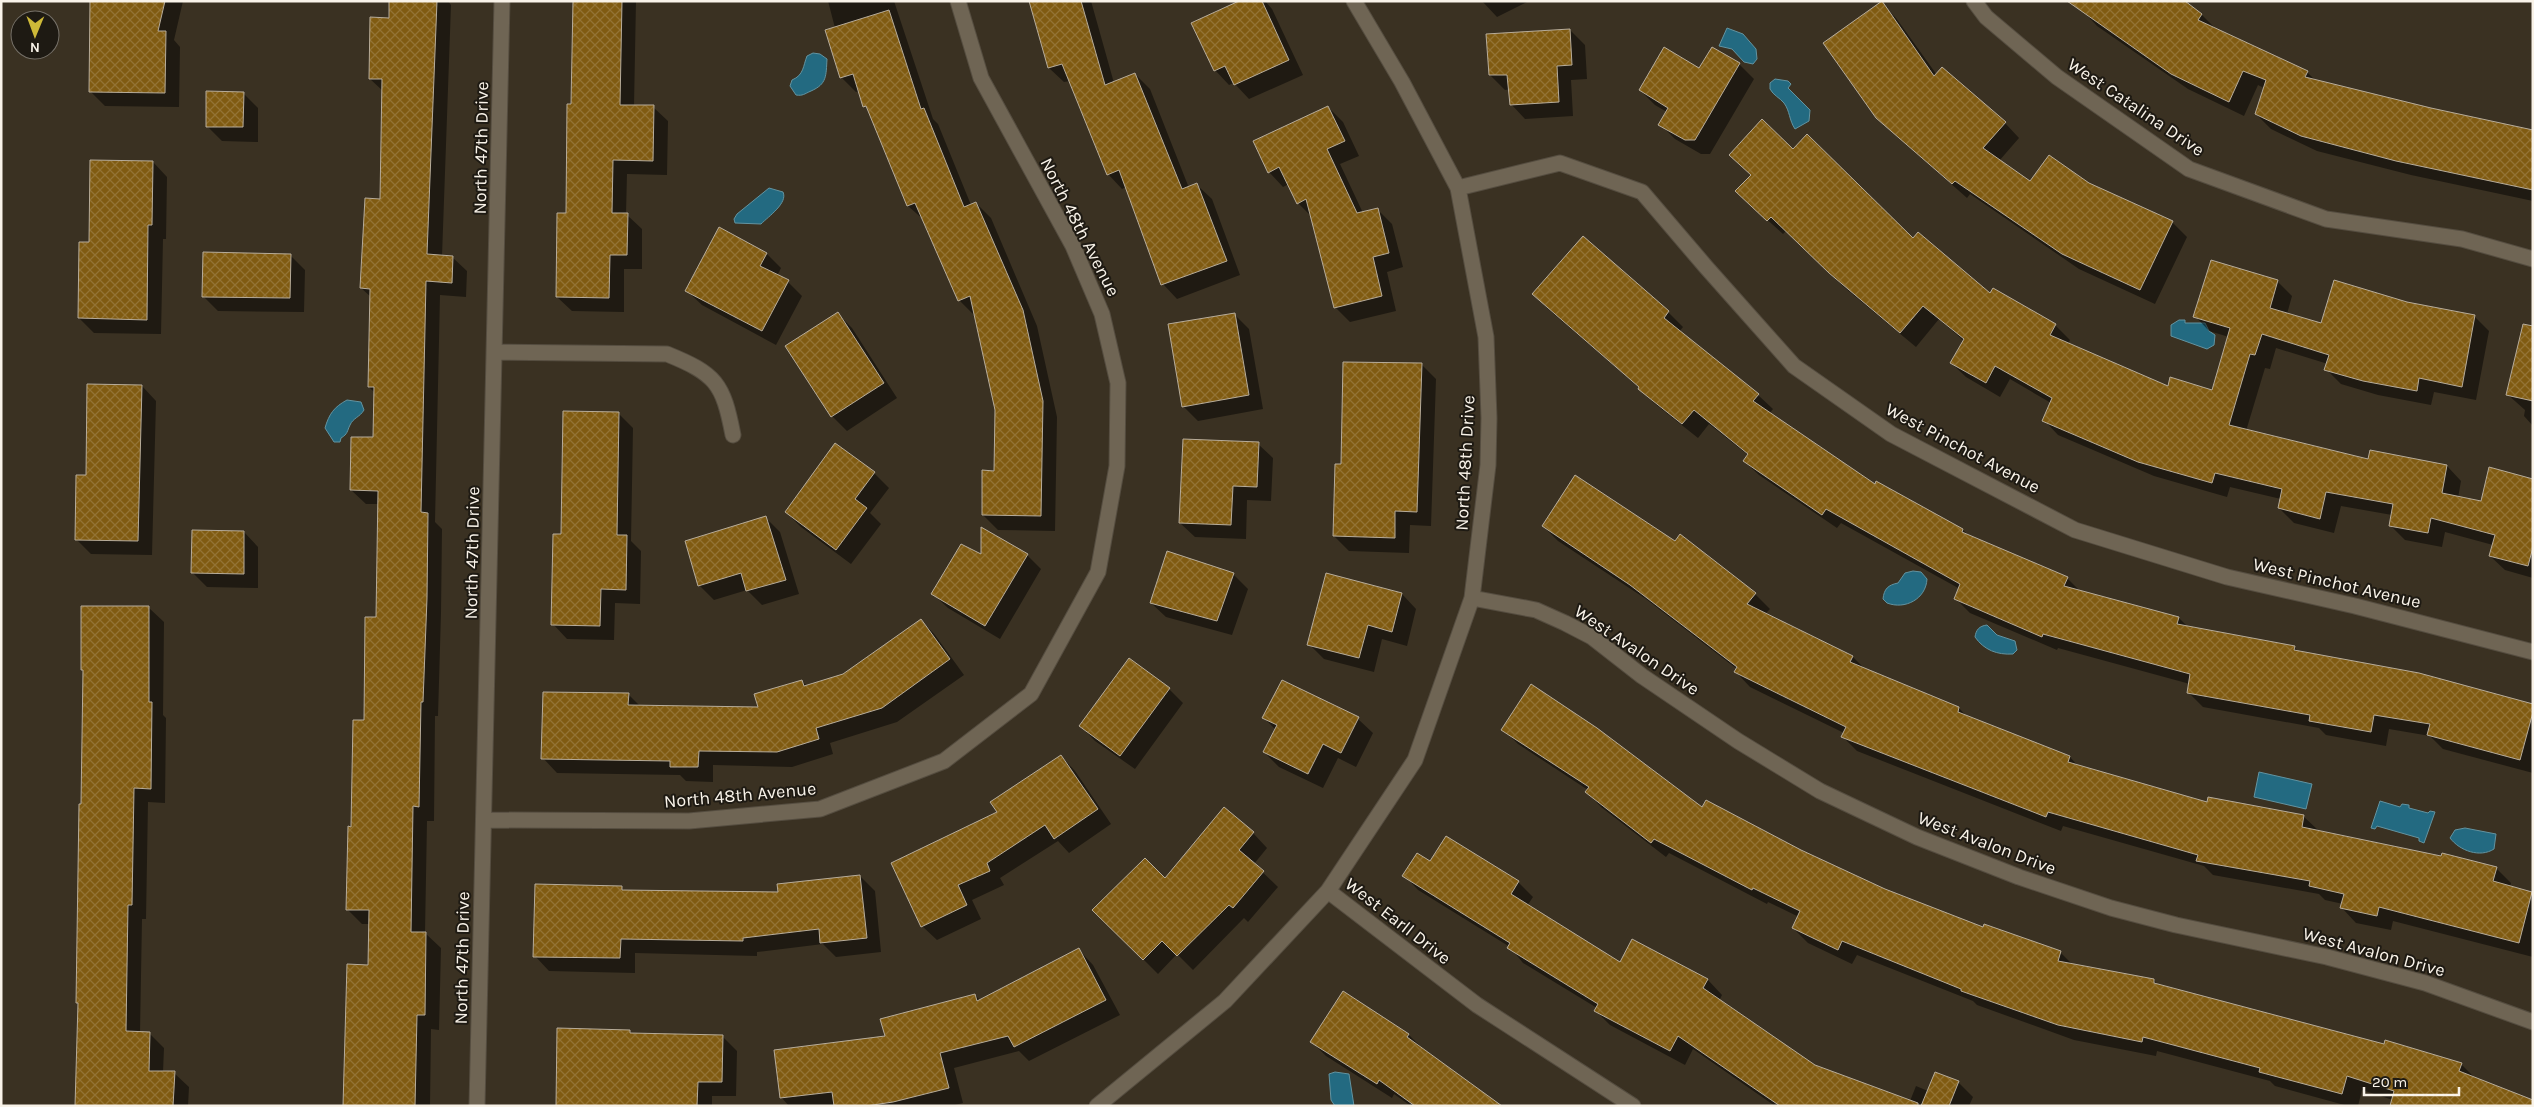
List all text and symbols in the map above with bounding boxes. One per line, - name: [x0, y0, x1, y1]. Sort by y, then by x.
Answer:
- north arrow: [10, 10, 60, 60]
- text: N: [30, 39, 40, 56]
- street label: West Catalina Drive: [2063, 53, 2209, 161]
- street label: North 47th Drive: [469, 81, 493, 215]
- street label: North 48th Avenue: [1036, 154, 1124, 300]
- street label: North 48th Drive: [1450, 395, 1480, 531]
- street label: West Pinchot Avenue: [1882, 398, 2044, 498]
- street label: North 47th Drive: [460, 486, 484, 620]
- street label: West Pinchot Avenue: [2251, 553, 2423, 613]
- street label: West Avalon Drive: [1570, 600, 1704, 700]
- street label: North 48th Avenue: [663, 777, 817, 813]
- street label: West Avalon Drive: [1915, 807, 2059, 879]
- street label: West Earll Drive: [1341, 873, 1455, 969]
- street label: North 47th Drive: [450, 891, 474, 1025]
- street label: West Avalon Drive: [2301, 922, 2447, 982]
- scale bar: [2364, 1064, 2459, 1096]
- text: 20 m: [2372, 1073, 2407, 1091]

